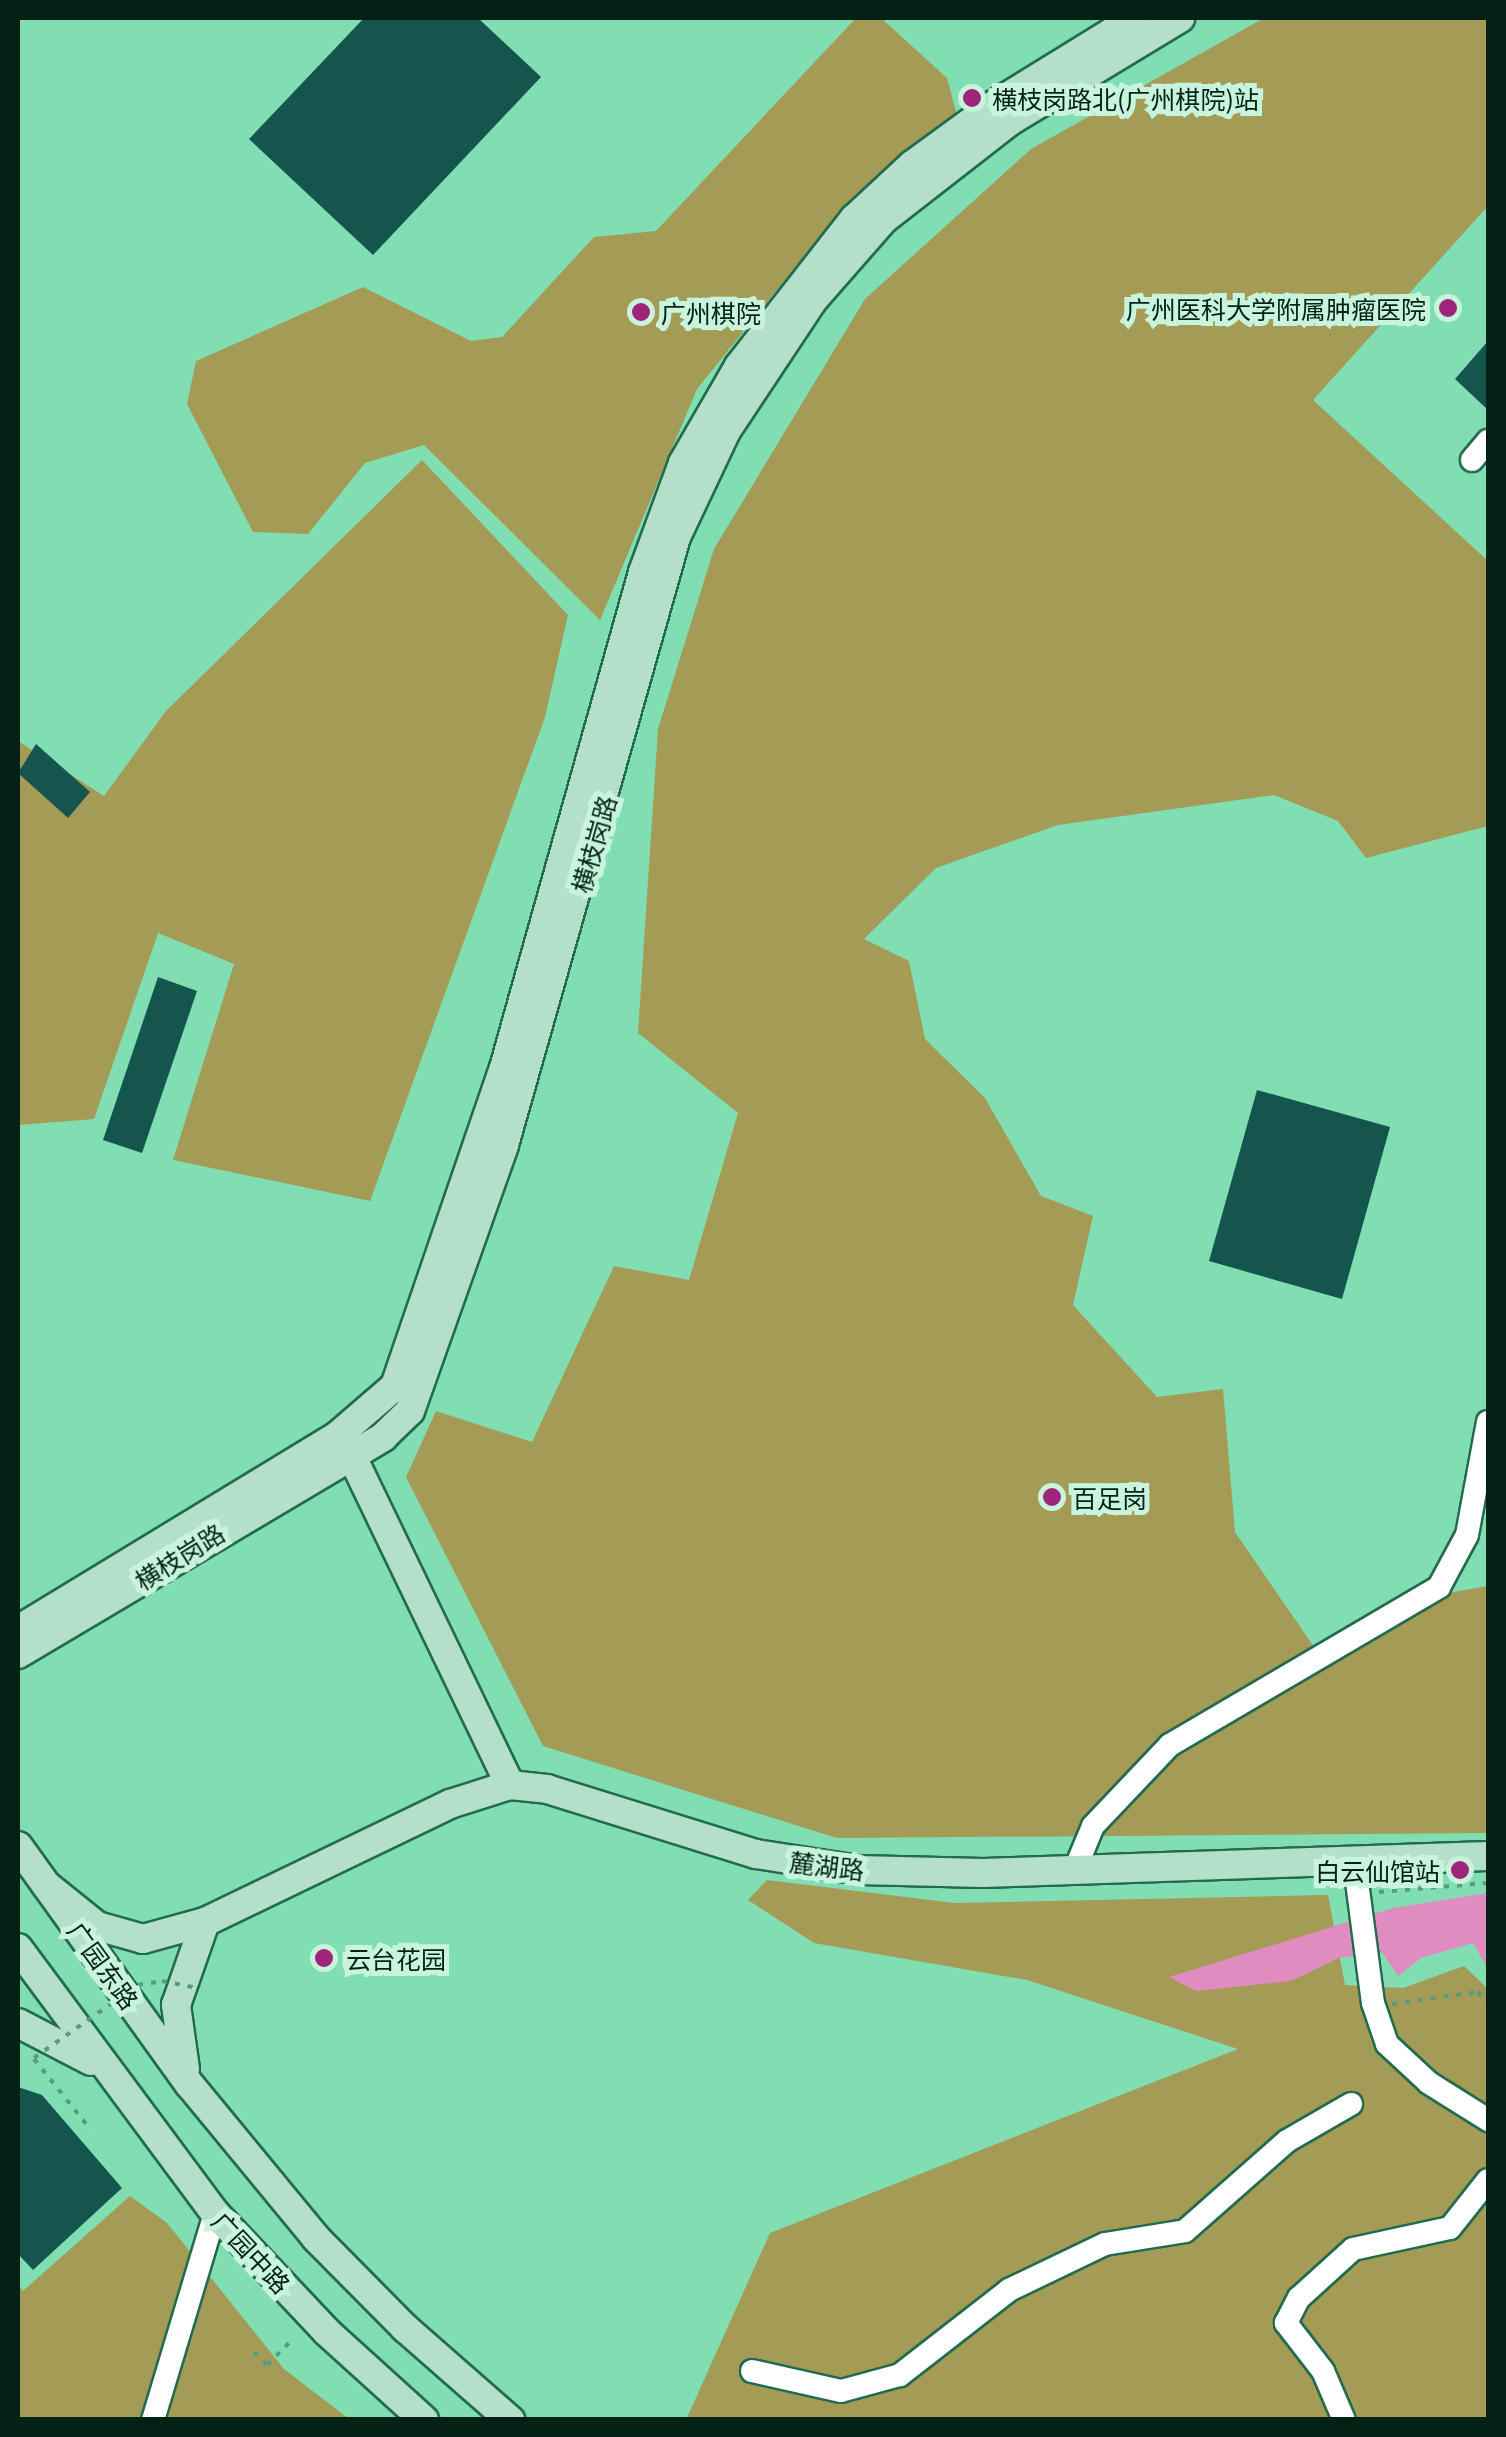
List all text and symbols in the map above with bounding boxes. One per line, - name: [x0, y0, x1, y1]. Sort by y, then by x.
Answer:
- place label: 横枝岗路北(广州棋院)站: [992, 83, 1259, 113]
- marker: 横枝岗路北(广州棋院)站: [961, 87, 983, 109]
- place label: 广州医科大学附属肿瘤医院: [1126, 293, 1426, 323]
- marker: 广州医科大学附属肿瘤医院: [1435, 295, 1461, 321]
- place label: 广州棋院: [661, 297, 761, 327]
- marker: 广州棋院: [630, 301, 652, 323]
- street label: 横枝岗路: [565, 792, 621, 896]
- place label: 百足岗: [1072, 1482, 1147, 1512]
- marker: 百足岗: [1041, 1486, 1063, 1508]
- street label: 横枝岗路: [129, 1517, 229, 1595]
- street label: 麓湖路: [788, 1846, 866, 1884]
- place label: 白云仙馆站: [1315, 1855, 1440, 1885]
- marker: 白云仙馆站: [1449, 1859, 1471, 1881]
- street label: 广园东路: [62, 1916, 146, 2014]
- place label: 云台花园: [346, 1943, 446, 1973]
- marker: 云台花园: [311, 1945, 337, 1971]
- street label: 广园中路: [207, 2205, 297, 2299]

